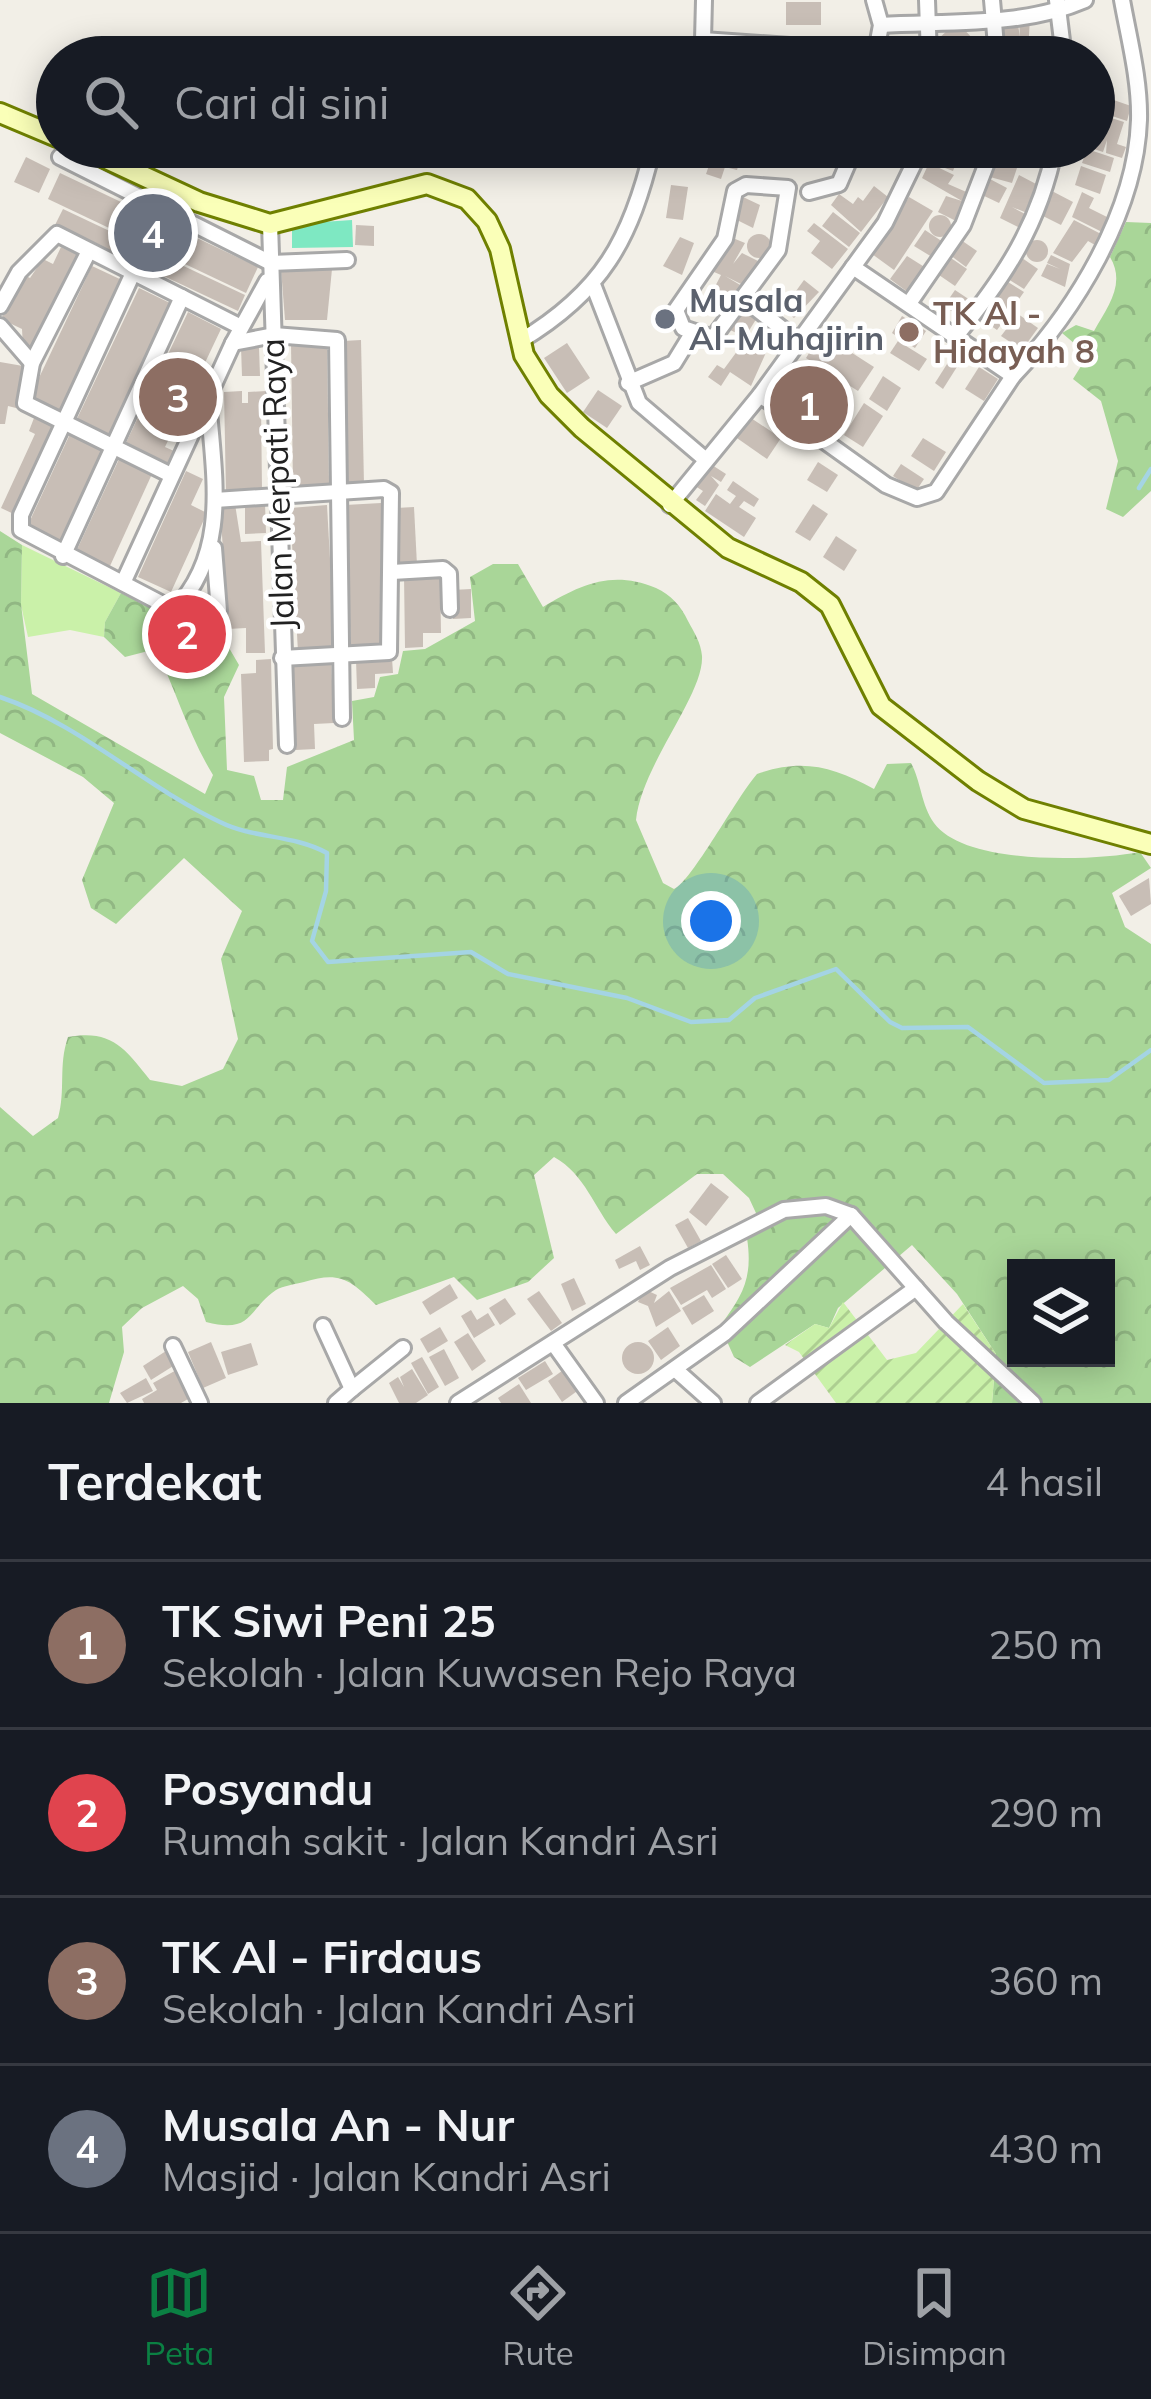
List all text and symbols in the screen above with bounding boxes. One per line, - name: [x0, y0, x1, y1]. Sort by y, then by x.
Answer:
- search box: [36, 36, 1115, 168]
- icon: search: [78, 69, 144, 135]
- text: Cari di sini: [174, 74, 389, 130]
- pin: 4: [114, 188, 192, 278]
- place label: Musala Al-Muhajirin: [689, 279, 884, 358]
- place label: TK Al - Hidayah 8: [933, 292, 1095, 371]
- marker: Musala Al-Muhajirin: [652, 306, 678, 332]
- marker: TK Al - Hidayah 8: [896, 319, 922, 345]
- street label: Jalan Merpati Raya: [251, 338, 302, 630]
- pin: 3: [139, 352, 217, 442]
- pin: 1: [770, 360, 848, 450]
- pin: 2: [148, 589, 226, 679]
- your location: [681, 891, 741, 951]
- map controls: [1007, 1259, 1115, 1367]
- button: layers: [1007, 1259, 1115, 1367]
- text: Terdekat: [48, 1449, 262, 1513]
- text: 4 hasil: [985, 1457, 1103, 1506]
- text: TK Siwi Peni 25: [162, 1592, 495, 1648]
- text: 1: [75, 1620, 99, 1669]
- text: 250 m: [988, 1620, 1103, 1669]
- text: Sekolah · Jalan Kuwasen Rejo Raya: [162, 1648, 797, 1697]
- text: Posyandu: [162, 1760, 373, 1816]
- text: 2: [75, 1788, 99, 1837]
- text: 290 m: [988, 1788, 1103, 1837]
- text: Rumah sakit · Jalan Kandri Asri: [162, 1816, 718, 1865]
- text: TK Al - Firdaus: [162, 1928, 482, 1984]
- text: 3: [75, 1956, 99, 2005]
- text: 360 m: [988, 1956, 1103, 2005]
- text: Sekolah · Jalan Kandri Asri: [162, 1984, 635, 2033]
- text: Musala An - Nur: [162, 2096, 514, 2152]
- text: 4: [75, 2124, 99, 2173]
- text: 430 m: [988, 2124, 1103, 2173]
- text: Masjid · Jalan Kandri Asri: [162, 2152, 611, 2201]
- tab: Peta: [144, 2260, 214, 2373]
- tab: Rute: [503, 2260, 574, 2373]
- tab: Disimpan: [862, 2260, 1007, 2373]

